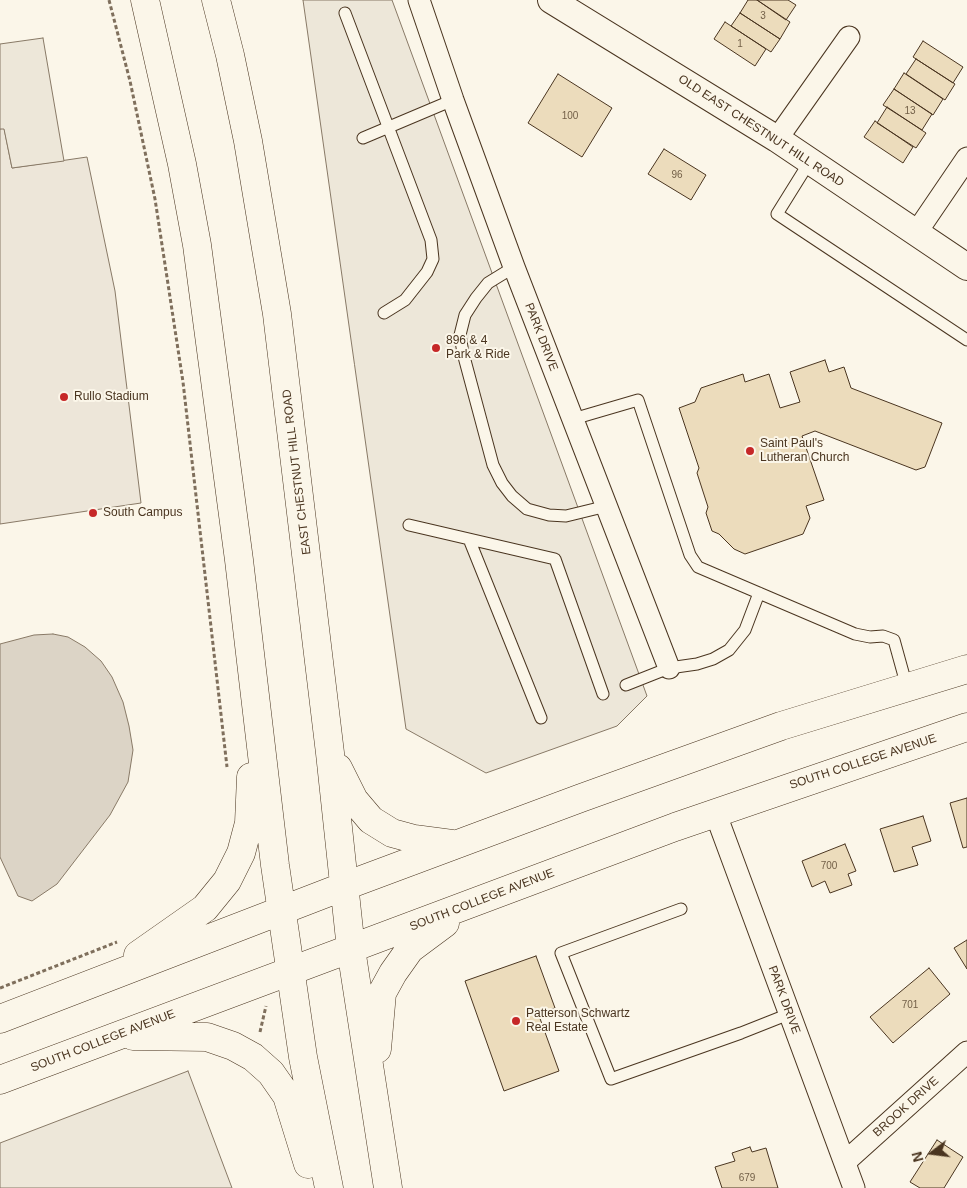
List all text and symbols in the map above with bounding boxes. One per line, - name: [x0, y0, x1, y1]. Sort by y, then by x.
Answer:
- house number: 3: [760, 10, 766, 22]
- house number: 1: [737, 38, 743, 50]
- street label: OLD EAST CHESTNUT HILL ROAD: [675, 72, 847, 190]
- house number: 13: [904, 105, 916, 117]
- house number: 100: [562, 110, 578, 122]
- house number: 96: [671, 169, 683, 181]
- street label: PARK DRIVE: [521, 301, 561, 373]
- place label: 896 & 4 Park & Ride: [446, 334, 510, 362]
- marker: 896 & 4 Park & Ride: [430, 342, 442, 354]
- street label: EAST CHESTNUT HILL ROAD: [280, 388, 314, 556]
- place label: Rullo Stadium: [74, 390, 149, 404]
- marker: Rullo Stadium: [58, 391, 70, 403]
- place label: Saint Paul's Lutheran Church: [760, 437, 849, 465]
- marker: Saint Paul's Lutheran Church: [744, 445, 756, 457]
- place label: South Campus: [103, 506, 182, 520]
- marker: South Campus: [87, 507, 99, 519]
- street label: SOUTH COLLEGE AVENUE: [788, 731, 938, 793]
- house number: 700: [821, 860, 837, 872]
- street label: SOUTH COLLEGE AVENUE: [408, 866, 556, 934]
- street label: PARK DRIVE: [765, 964, 803, 1036]
- house number: 701: [902, 999, 918, 1011]
- street label: SOUTH COLLEGE AVENUE: [29, 1007, 177, 1075]
- place label: Patterson Schwartz Real Estate: [526, 1007, 630, 1035]
- marker: Patterson Schwartz Real Estate: [510, 1015, 522, 1027]
- street label: BROOK DRIVE: [870, 1074, 942, 1140]
- north arrow: [907, 1128, 957, 1178]
- text: N: [908, 1150, 927, 1164]
- house number: 679: [739, 1172, 755, 1184]

